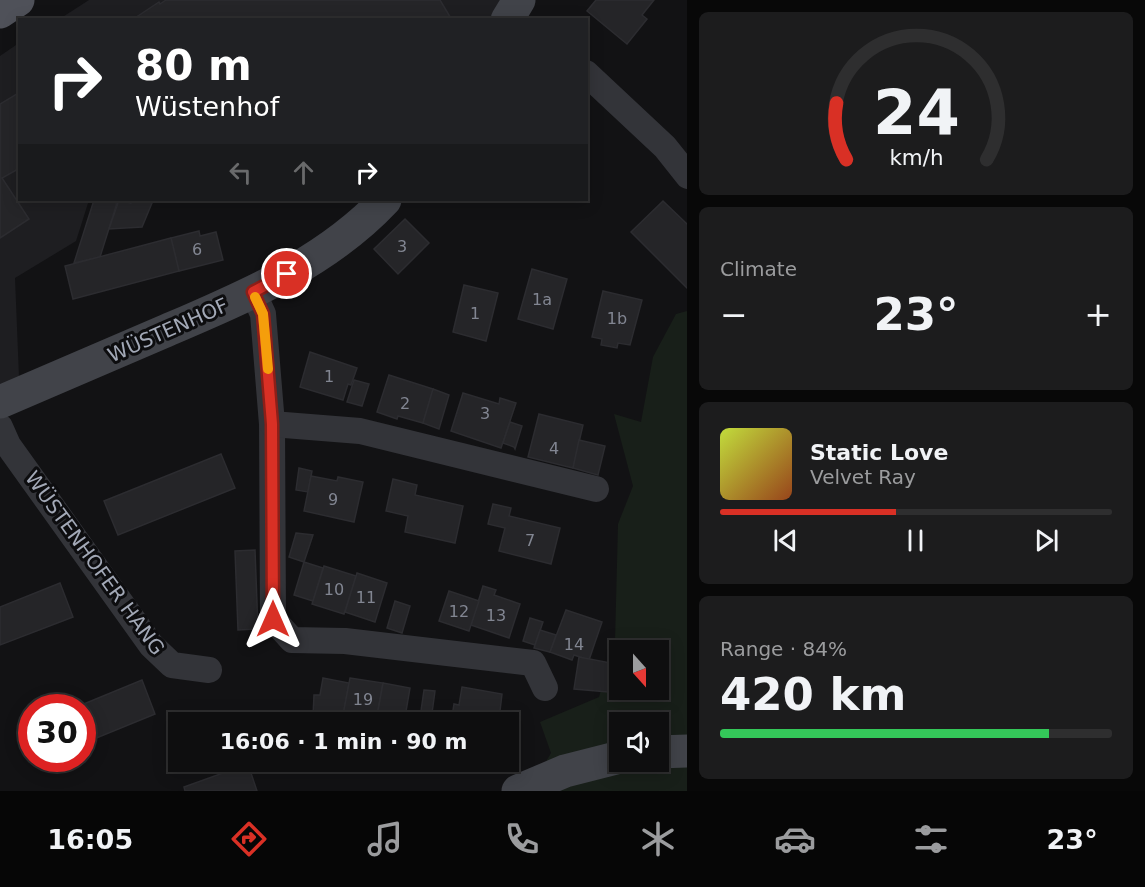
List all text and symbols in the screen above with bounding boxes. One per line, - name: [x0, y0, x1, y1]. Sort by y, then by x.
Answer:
- text: 80 m: [135, 41, 252, 90]
- icon: right: [36, 42, 114, 120]
- text: 24: [873, 77, 959, 150]
- text: Wüstenhof: [135, 91, 279, 122]
- text: km/h: [889, 146, 943, 171]
- icon: left: [224, 156, 257, 189]
- icon: ahead: [287, 156, 320, 189]
- icon: right: [350, 156, 383, 189]
- house number: 3: [397, 237, 407, 256]
- house number: 6: [192, 240, 202, 259]
- pin: [261, 248, 312, 299]
- icon: arrive: [270, 257, 303, 290]
- text: Climate: [720, 257, 797, 281]
- text: 23°: [873, 288, 959, 341]
- house number: 1a: [532, 290, 552, 309]
- street label: WÜSTENHOF: [104, 293, 232, 367]
- text: −: [720, 295, 748, 334]
- text: +: [1084, 295, 1112, 334]
- house number: 1: [470, 304, 480, 323]
- house number: 1b: [607, 309, 627, 328]
- house number: 1: [324, 367, 334, 386]
- house number: 2: [400, 394, 410, 413]
- house number: 3: [480, 404, 490, 423]
- house number: 4: [549, 439, 559, 458]
- text: Static Love: [810, 440, 948, 465]
- text: Velvet Ray: [810, 465, 916, 489]
- street label: WÜSTENHOFER HANG: [20, 466, 170, 660]
- house number: 9: [328, 490, 338, 509]
- icon: previous: [769, 524, 802, 557]
- icon: pause: [899, 524, 932, 557]
- icon: next: [1030, 524, 1063, 557]
- house number: 7: [525, 531, 535, 550]
- house number: 10: [324, 580, 344, 599]
- position arrow: [241, 587, 305, 651]
- house number: 11: [356, 588, 376, 607]
- house number: 12: [449, 602, 469, 621]
- house number: 13: [486, 606, 506, 625]
- house number: 14: [564, 635, 584, 654]
- text: Range · 84%: [720, 637, 847, 661]
- north arrow: [609, 640, 669, 700]
- map controls: [609, 640, 669, 772]
- text: 420 km: [720, 668, 906, 721]
- house number: 19: [353, 690, 373, 709]
- speed limit sign: 30: [18, 694, 96, 772]
- button: sound: [609, 712, 669, 772]
- text: 16:06 · 1 min · 90 m: [220, 729, 467, 754]
- icon: directions: [228, 818, 270, 860]
- icon: music: [364, 818, 406, 860]
- icon: phone: [501, 818, 543, 860]
- icon: climate: [637, 818, 679, 860]
- icon: car: [774, 818, 816, 860]
- icon: filters: [910, 818, 952, 860]
- text: 16:05: [47, 824, 133, 855]
- text: 23°: [1047, 824, 1098, 855]

